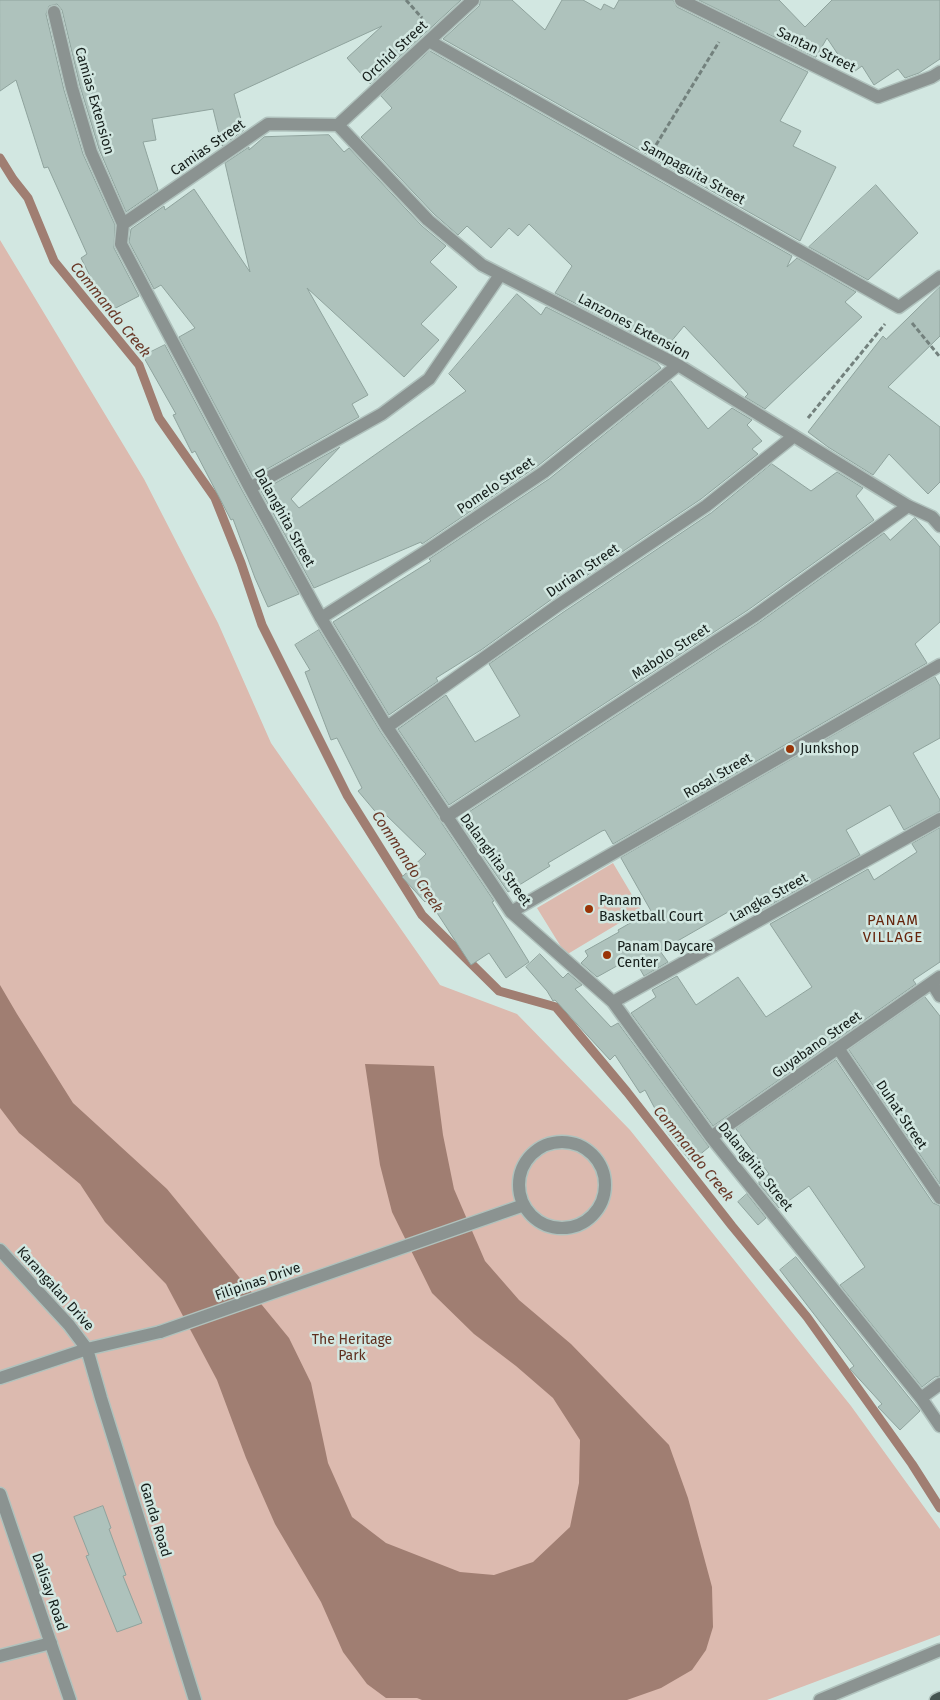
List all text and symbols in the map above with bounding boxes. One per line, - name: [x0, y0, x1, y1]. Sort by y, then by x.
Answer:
- street label: Orchid Street: [359, 17, 431, 87]
- street label: Santan Street: [774, 24, 858, 76]
- street label: Camias Extension: [71, 45, 117, 157]
- street label: Camias Street: [168, 116, 248, 180]
- street label: Sampaguita Street: [638, 137, 748, 209]
- water label: Commando Creek: [66, 259, 154, 361]
- street label: Lanzones Extension: [575, 290, 693, 364]
- street label: Pomelo Street: [454, 454, 538, 518]
- street label: Dalanghita Street: [250, 466, 318, 570]
- street label: Durian Street: [543, 541, 623, 601]
- street label: Mabolo Street: [629, 621, 713, 683]
- place label: Junkshop: [800, 741, 859, 757]
- marker: Junkshop: [784, 743, 796, 755]
- street label: Rosal Street: [681, 750, 755, 802]
- water label: Commando Creek: [367, 808, 447, 916]
- street label: Dalanghita Street: [456, 811, 534, 909]
- street label: Langka Street: [727, 870, 811, 926]
- place label: Panam Basketball Court: [599, 893, 703, 926]
- marker: Panam Basketball Court: [583, 903, 595, 915]
- district label: PANAM VILLAGE: [862, 912, 924, 947]
- place label: Panam Daycare Center: [617, 939, 713, 972]
- marker: Panam Daycare Center: [601, 949, 613, 961]
- street label: Guyabano Street: [769, 1008, 865, 1082]
- street label: Duhat Street: [872, 1077, 930, 1153]
- water label: Commando Creek: [649, 1103, 737, 1205]
- street label: Dalanghita Street: [714, 1119, 796, 1215]
- street label: Karangalan Drive: [13, 1243, 97, 1335]
- street label: Filipinas Drive: [213, 1260, 303, 1304]
- park label: The Heritage Park: [312, 1332, 392, 1364]
- street label: Ganda Road: [136, 1481, 174, 1559]
- street label: Dalisay Road: [28, 1551, 70, 1633]

